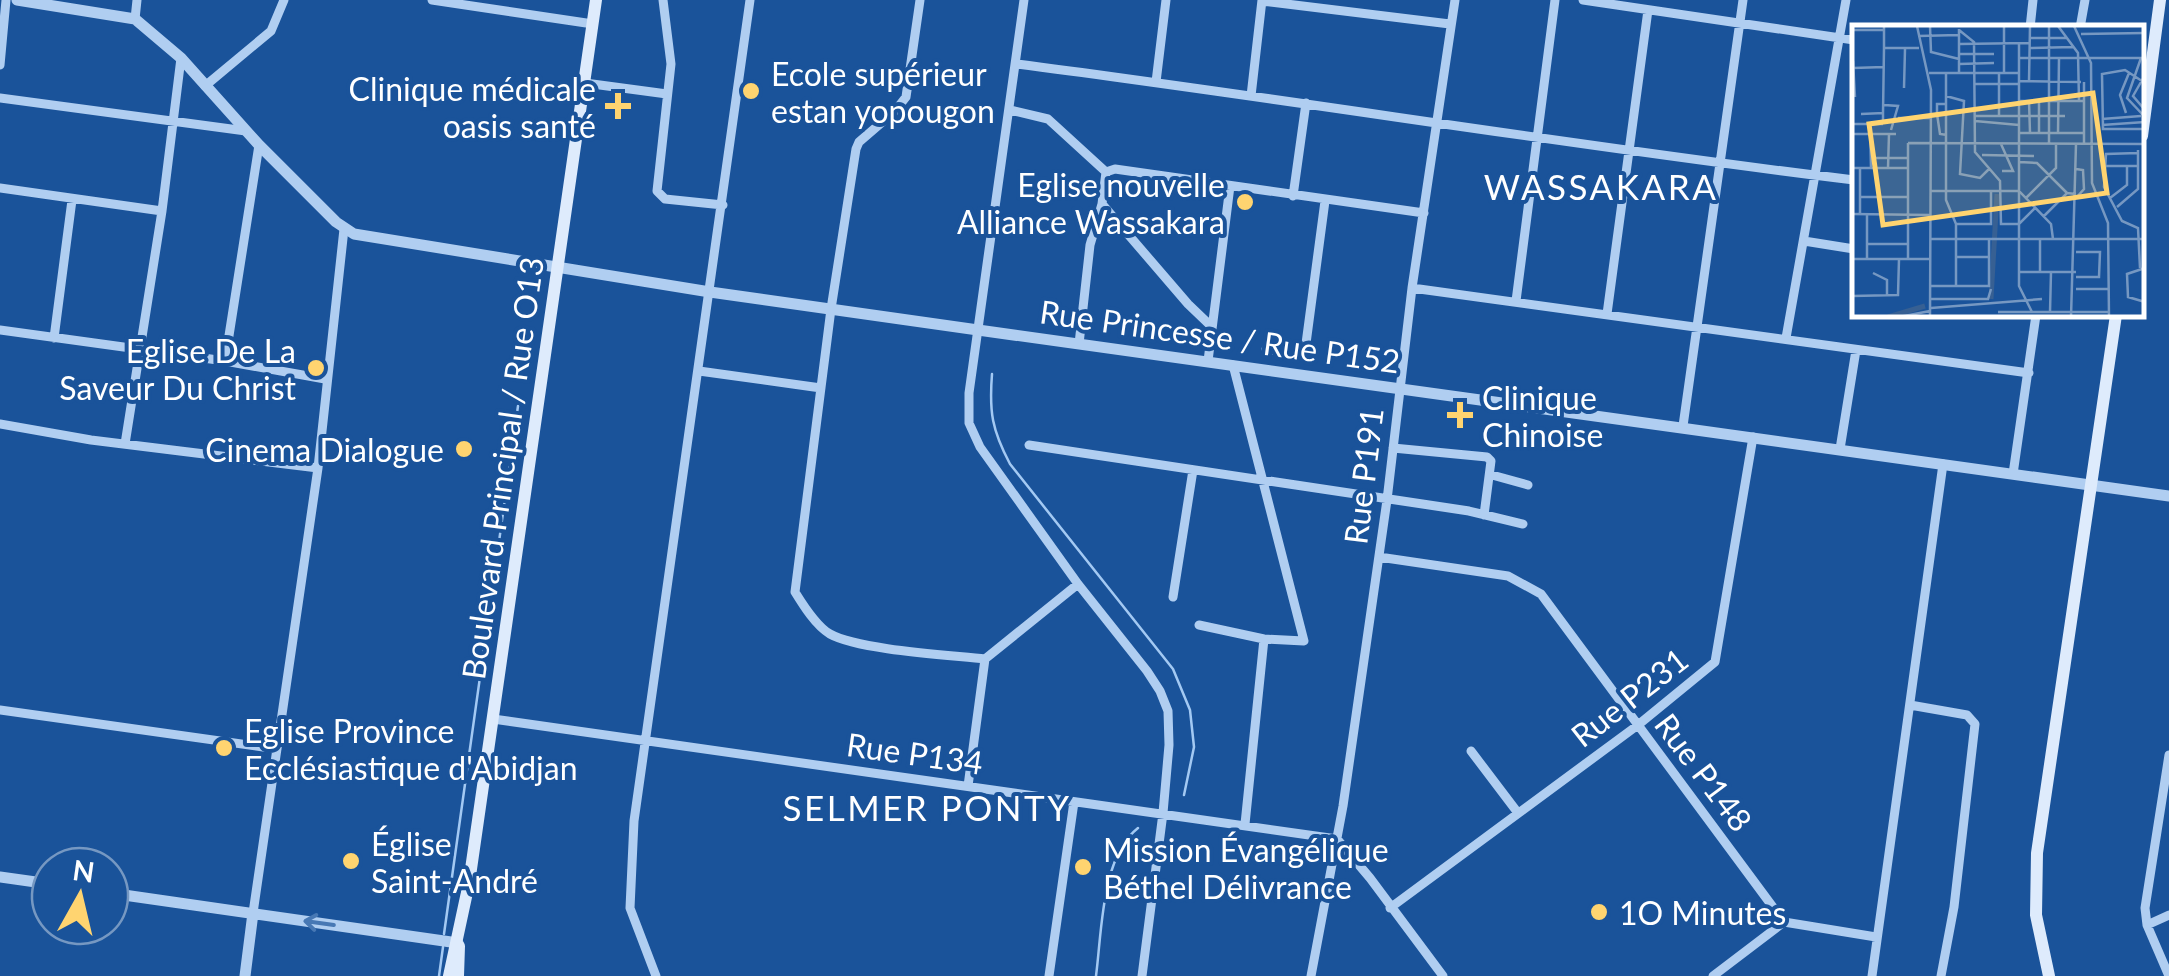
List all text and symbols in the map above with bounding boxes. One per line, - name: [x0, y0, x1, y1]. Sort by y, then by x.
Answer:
- inset map: [1852, 25, 2144, 318]
- place label: Ecole supérieur estan yopougon: [771, 54, 995, 130]
- place label: Clinique médicale oasis santé: [349, 69, 596, 145]
- marker: Ecole supérieur estan yopougon: [740, 80, 762, 102]
- marker: Clinique médicale oasis santé: [605, 93, 631, 119]
- place label: Eglise nouvelle Alliance Wassakara: [957, 165, 1225, 241]
- district label: WASSAKARA: [1484, 165, 1718, 207]
- marker: Eglise nouvelle Alliance Wassakara: [1234, 191, 1256, 213]
- street label: Boulevard Principal / Rue O13: [453, 254, 551, 682]
- street label: Rue Princesse / Rue P152: [1038, 291, 1402, 381]
- place label: Eglise De La Saveur Du Christ: [59, 331, 297, 407]
- marker: Eglise De La Saveur Du Christ: [305, 357, 327, 379]
- place label: Clinique Chinoise: [1482, 378, 1603, 454]
- marker: Clinique Chinoise: [1447, 402, 1473, 428]
- street label: Rue P191: [1335, 406, 1391, 546]
- place label: Cinema Dialogue: [205, 430, 444, 469]
- marker: Cinema Dialogue: [453, 438, 475, 460]
- street label: Rue P231: [1563, 639, 1695, 755]
- street label: Rue P148: [1647, 705, 1761, 839]
- place label: Eglise Province Ecclésiastique d'Abidjan: [244, 711, 578, 787]
- street label: Rue P134: [844, 724, 986, 782]
- marker: Eglise Province Ecclésiastique d'Abidjan: [213, 737, 235, 759]
- district label: SELMER PONTY: [782, 786, 1072, 828]
- place label: Église Saint-André: [371, 824, 538, 900]
- place label: Mission Évangélique Béthel Délivrance: [1103, 830, 1389, 906]
- north arrow: [30, 846, 130, 946]
- marker: Église Saint-André: [340, 850, 362, 872]
- text: N: [71, 852, 97, 889]
- marker: Mission Évangélique Béthel Délivrance: [1072, 856, 1094, 878]
- place label: 1O Minutes: [1619, 893, 1786, 932]
- marker: 1O Minutes: [1588, 901, 1610, 923]
- one-way arrow: [303, 913, 336, 931]

